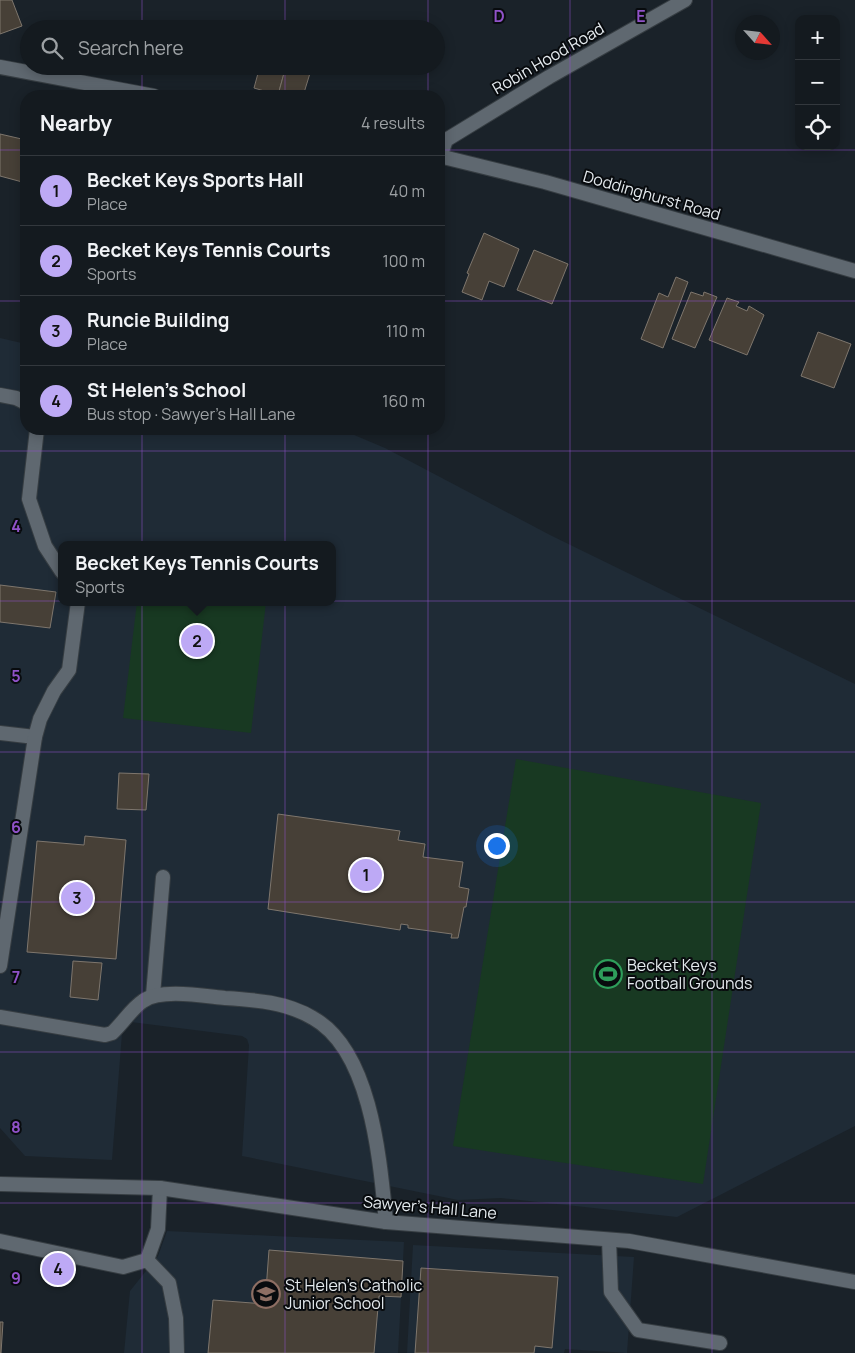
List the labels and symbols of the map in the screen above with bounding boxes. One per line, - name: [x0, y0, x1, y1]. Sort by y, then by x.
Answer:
- text: D: [493, 5, 505, 27]
- text: E: [636, 5, 646, 27]
- north arrow: [735, 15, 780, 60]
- street label: Robin Hood Road: [488, 17, 608, 99]
- street label: Doddinghurst Road: [581, 165, 723, 225]
- text: 4: [11, 515, 21, 537]
- pin: 2: [181, 622, 213, 660]
- text: 5: [11, 665, 21, 687]
- text: 6: [11, 816, 21, 838]
- your location: [484, 833, 510, 859]
- pin: 1: [350, 856, 382, 894]
- pin: 3: [61, 879, 93, 917]
- place label: Becket Keys Football Grounds: [627, 954, 752, 994]
- sports icon: Becket Keys Football Grounds: [593, 959, 623, 989]
- text: 7: [12, 966, 20, 988]
- text: 8: [11, 1116, 21, 1138]
- street label: Sawyer's Hall Lane: [362, 1190, 498, 1224]
- pin: 4: [42, 1250, 74, 1288]
- text: 9: [11, 1267, 21, 1289]
- place label: St Helen's Catholic Junior School: [285, 1274, 423, 1314]
- school or university icon: St Helen's Catholic Junior School: [251, 1279, 281, 1309]

